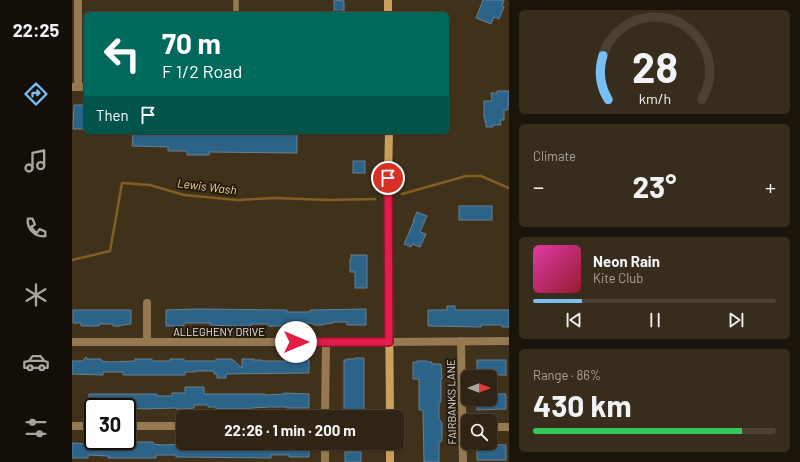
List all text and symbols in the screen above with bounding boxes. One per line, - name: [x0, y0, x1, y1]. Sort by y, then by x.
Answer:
- text: 22:25: [13, 19, 59, 41]
- text: 70 m: [162, 26, 221, 60]
- icon: left: [96, 28, 148, 80]
- text: 28: [632, 41, 677, 91]
- text: F 1/2 Road: [162, 60, 242, 82]
- icon: directions: [22, 80, 50, 108]
- text: km/h: [638, 90, 671, 107]
- icon: arrive: [137, 104, 159, 126]
- text: Then: [96, 106, 129, 124]
- icon: music: [22, 147, 50, 175]
- text: Climate: [533, 148, 576, 164]
- pin: [371, 161, 405, 195]
- icon: arrive: [377, 167, 399, 189]
- text: 23°: [633, 168, 676, 204]
- text: −: [533, 173, 544, 199]
- text: +: [765, 173, 776, 199]
- water label: Lewis Wash: [176, 175, 238, 197]
- icon: phone: [22, 214, 50, 242]
- text: Neon Rain: [593, 252, 660, 270]
- text: Kite Club: [593, 270, 643, 286]
- icon: climate: [22, 281, 50, 309]
- icon: previous: [563, 309, 585, 331]
- icon: pause: [644, 309, 666, 331]
- icon: next: [725, 309, 747, 331]
- position arrow: [275, 321, 317, 363]
- street label: ALLEGHENY DRIVE: [173, 325, 265, 338]
- icon: car: [22, 348, 50, 376]
- street label: FAIRBANKS LANE: [444, 359, 458, 445]
- text: Range · 86%: [533, 367, 601, 383]
- north arrow: [461, 370, 497, 406]
- map controls: [461, 370, 497, 450]
- text: 430 km: [533, 387, 632, 423]
- speed limit sign: 30: [84, 398, 136, 450]
- icon: filters: [22, 414, 50, 442]
- button: search: [461, 414, 497, 450]
- text: 22:26 · 1 min · 200 m: [224, 421, 356, 439]

